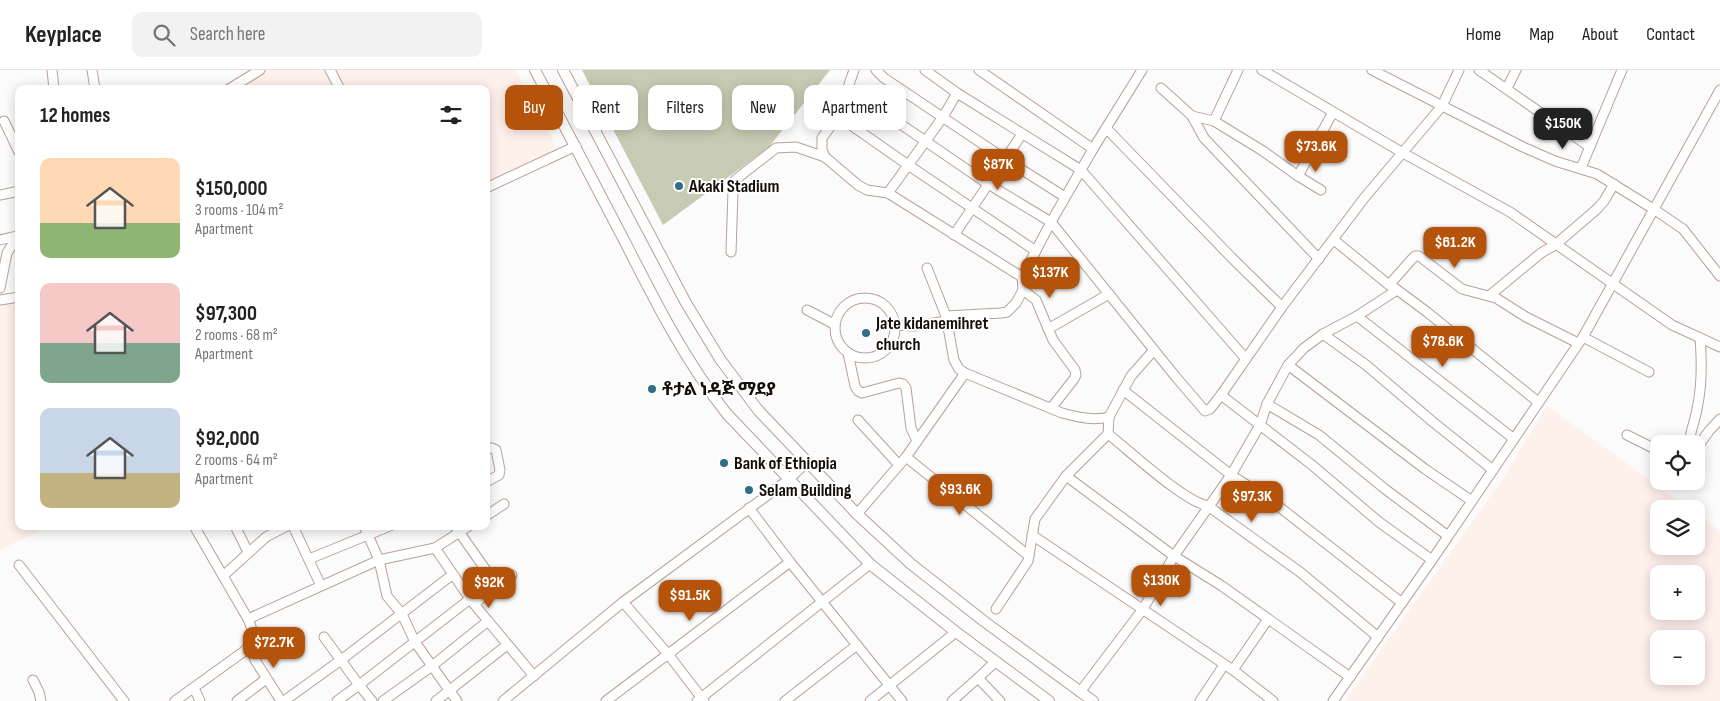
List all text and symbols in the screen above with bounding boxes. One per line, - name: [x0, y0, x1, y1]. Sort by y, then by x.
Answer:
- search box: [132, 12, 482, 57]
- text: Keyplace: [25, 20, 102, 49]
- icon: search: [150, 21, 178, 49]
- text: Search here: [190, 23, 265, 46]
- text: Home: [1466, 24, 1501, 45]
- text: Map: [1529, 24, 1554, 45]
- text: About: [1582, 24, 1618, 45]
- text: Contact: [1646, 24, 1695, 45]
- chip: Buy: [505, 85, 563, 130]
- chip: Rent: [573, 85, 638, 130]
- chip: Filters: [648, 85, 722, 130]
- chip: New: [732, 85, 794, 130]
- chip: Apartment: [804, 85, 906, 130]
- icon: filters: [437, 101, 465, 129]
- text: 12 homes: [40, 103, 110, 128]
- pin: $150K: [1528, 108, 1598, 150]
- text: $150K: [1544, 114, 1582, 133]
- pin: $73.6K: [1275, 131, 1357, 173]
- text: $73.6K: [1295, 137, 1337, 156]
- pin: $87K: [968, 148, 1028, 191]
- text: $87K: [983, 155, 1013, 174]
- text: $150,000: [195, 176, 268, 201]
- place label: Akaki Stadium: [688, 176, 779, 197]
- icon: home: [80, 178, 140, 238]
- marker: Akaki Stadium: [673, 180, 685, 192]
- text: 3 rooms · 104 m²: [195, 201, 283, 220]
- text: Apartment: [195, 220, 253, 239]
- pin: $61.2K: [1414, 226, 1496, 269]
- text: $61.2K: [1434, 233, 1476, 252]
- pin: $137K: [1015, 256, 1085, 299]
- text: $137K: [1032, 263, 1068, 282]
- text: $97,300: [195, 301, 257, 326]
- icon: home: [80, 303, 140, 363]
- place label: Jate kidanemihret church: [875, 313, 989, 355]
- text: 2 rooms · 68 m²: [195, 326, 278, 345]
- pin: $78.6K: [1402, 326, 1484, 368]
- marker: Jate kidanemihret church: [860, 327, 872, 339]
- text: $78.6K: [1422, 332, 1464, 351]
- text: Apartment: [195, 345, 253, 364]
- place label: ቶታል ነዳጅ ማደያ: [662, 379, 776, 400]
- marker: ቶታል ነዳጅ ማደያ: [646, 383, 658, 395]
- text: $92,000: [195, 426, 260, 451]
- icon: home: [80, 428, 140, 488]
- map controls: [1650, 435, 1705, 685]
- button: locate: [1650, 435, 1705, 490]
- text: 2 rooms · 64 m²: [195, 451, 278, 470]
- place label: Bank of Ethiopia: [734, 453, 837, 474]
- marker: Bank of Ethiopia: [718, 457, 730, 469]
- text: Apartment: [195, 470, 253, 489]
- pin: $93.6K: [919, 474, 1001, 516]
- place label: Selam Building: [759, 480, 852, 501]
- text: $93.6K: [939, 480, 981, 499]
- pin: $97.3K: [1211, 480, 1293, 523]
- marker: Selam Building: [743, 484, 755, 496]
- text: $97.3K: [1232, 487, 1272, 506]
- button: layers: [1650, 500, 1705, 555]
- pin: $130K: [1126, 564, 1196, 607]
- button: +: [1650, 565, 1705, 620]
- pin: $92K: [459, 566, 519, 609]
- text: $130K: [1142, 571, 1180, 590]
- text: $92K: [474, 573, 504, 592]
- pin: $91.5K: [649, 580, 731, 622]
- text: $91.5K: [670, 586, 710, 605]
- pin: $72.7K: [233, 626, 315, 669]
- button: −: [1650, 630, 1705, 685]
- text: $72.7K: [254, 633, 294, 652]

